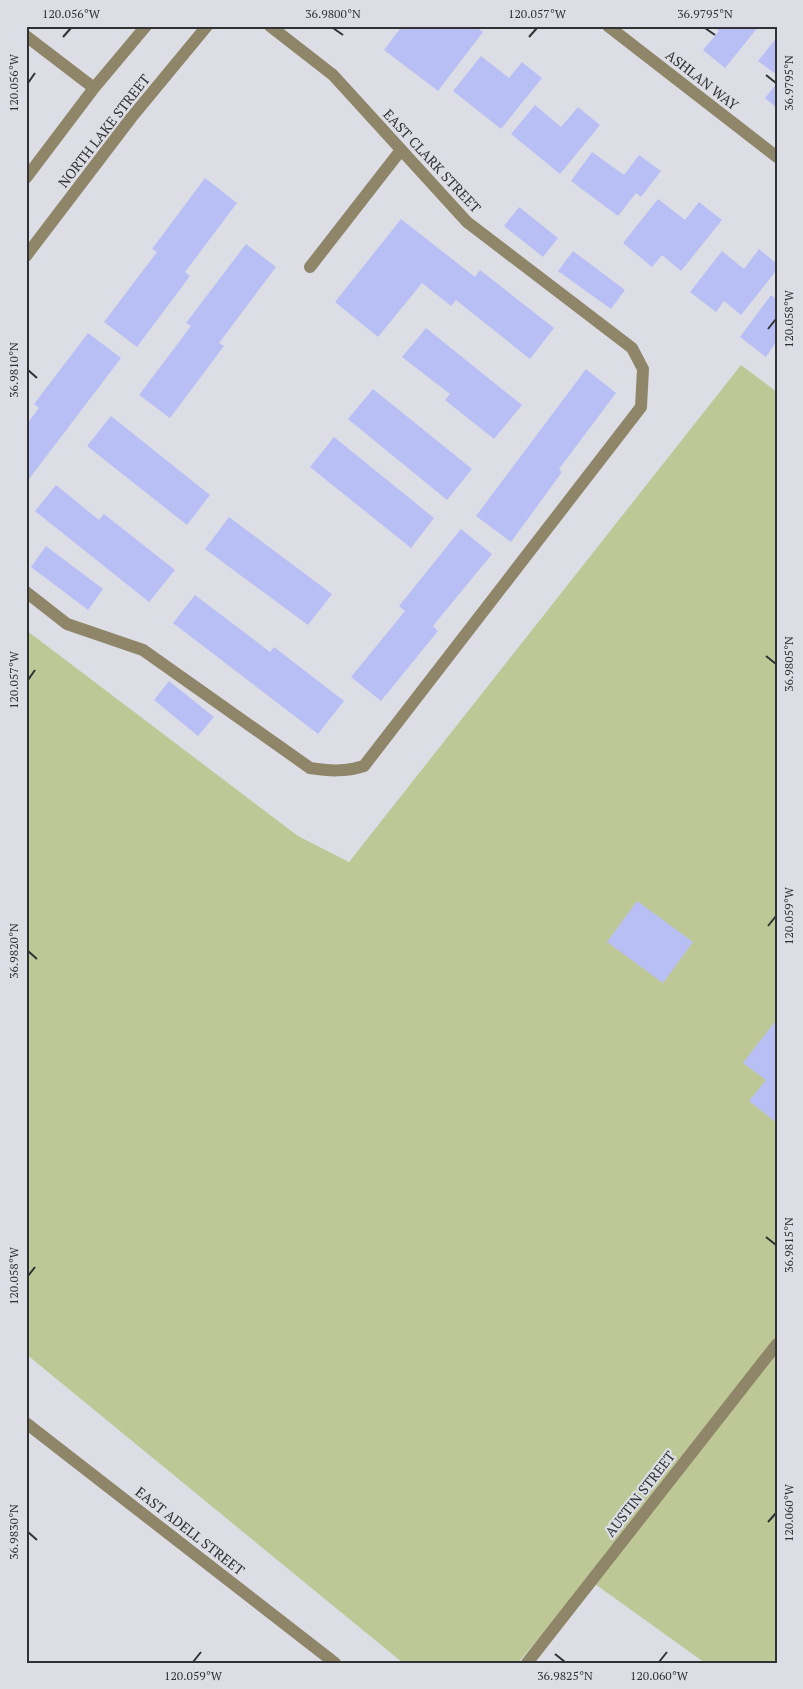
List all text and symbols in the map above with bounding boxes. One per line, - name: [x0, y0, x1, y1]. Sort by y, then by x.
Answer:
- text: 120.056°W: [42, 6, 101, 21]
- text: 36.9800°N: [305, 6, 361, 21]
- text: 120.057°W: [508, 6, 567, 21]
- text: 36.9795°N: [677, 6, 733, 21]
- street label: ASHLAN WAY: [662, 45, 743, 115]
- text: 120.056°W: [6, 53, 21, 112]
- text: 36.9795°N: [781, 55, 796, 111]
- street label: NORTH LAKE STREET: [53, 70, 154, 191]
- street label: EAST CLARK STREET: [379, 105, 486, 217]
- text: 120.058°W: [781, 289, 796, 348]
- text: 36.9810°N: [6, 342, 21, 398]
- text: 36.9805°N: [781, 636, 796, 692]
- text: 120.057°W: [6, 650, 21, 709]
- text: 120.059°W: [781, 886, 796, 945]
- text: 36.9820°N: [6, 923, 21, 979]
- text: 36.9815°N: [781, 1217, 796, 1273]
- text: 120.058°W: [6, 1246, 21, 1305]
- street label: AUSTIN STREET: [600, 1447, 679, 1540]
- street label: EAST ADELL STREET: [132, 1482, 249, 1579]
- text: 120.060°W: [781, 1483, 796, 1542]
- text: 36.9830°N: [6, 1504, 21, 1560]
- text: 120.059°W: [164, 1668, 223, 1683]
- text: 36.9825°N: [537, 1668, 593, 1683]
- text: 120.060°W: [630, 1668, 689, 1683]

